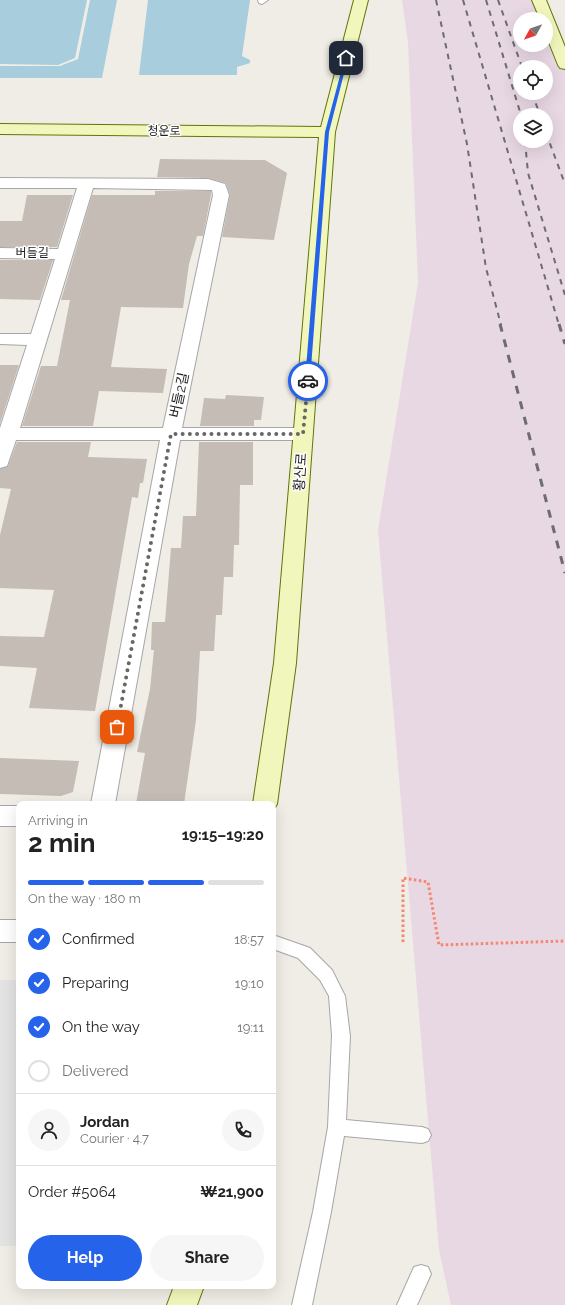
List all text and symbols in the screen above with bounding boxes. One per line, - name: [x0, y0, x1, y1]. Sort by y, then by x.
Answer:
- north arrow: [513, 12, 553, 52]
- map controls: [513, 12, 553, 148]
- pin: [329, 41, 363, 75]
- icon: home: [335, 47, 357, 69]
- button: locate: [513, 60, 553, 100]
- button: layers: [513, 108, 553, 148]
- street label: 청운로: [147, 124, 181, 138]
- street label: 버들길: [15, 246, 49, 260]
- courier: [288, 361, 328, 401]
- icon: car: [297, 370, 319, 392]
- street label: 버들2길: [166, 371, 192, 419]
- street label: 황산로: [291, 452, 309, 492]
- pin: [100, 710, 134, 744]
- icon: bag: [106, 716, 128, 738]
- text: Arriving in: [28, 813, 88, 828]
- text: 19:15–19:20: [182, 826, 264, 844]
- text: 2 min: [28, 828, 95, 858]
- text: On the way · 180 m: [28, 891, 141, 906]
- icon: check: [28, 928, 50, 950]
- text: Confirmed: [62, 930, 135, 948]
- text: 18:57: [234, 932, 264, 947]
- icon: check: [28, 972, 50, 994]
- text: Preparing: [62, 974, 129, 992]
- text: 19:10: [235, 976, 264, 991]
- icon: check: [28, 1016, 50, 1038]
- text: On the way: [62, 1018, 140, 1036]
- text: 19:11: [237, 1020, 264, 1035]
- text: Delivered: [62, 1062, 129, 1080]
- button: person: [28, 1109, 70, 1151]
- button: phone: [222, 1109, 264, 1151]
- text: Jordan: [80, 1113, 129, 1131]
- text: Courier · 4.7: [80, 1131, 149, 1146]
- text: Order #5064: [28, 1183, 116, 1201]
- text: ₩21,900: [200, 1183, 264, 1201]
- button: Help: [28, 1235, 142, 1281]
- button: Share: [150, 1235, 264, 1281]

